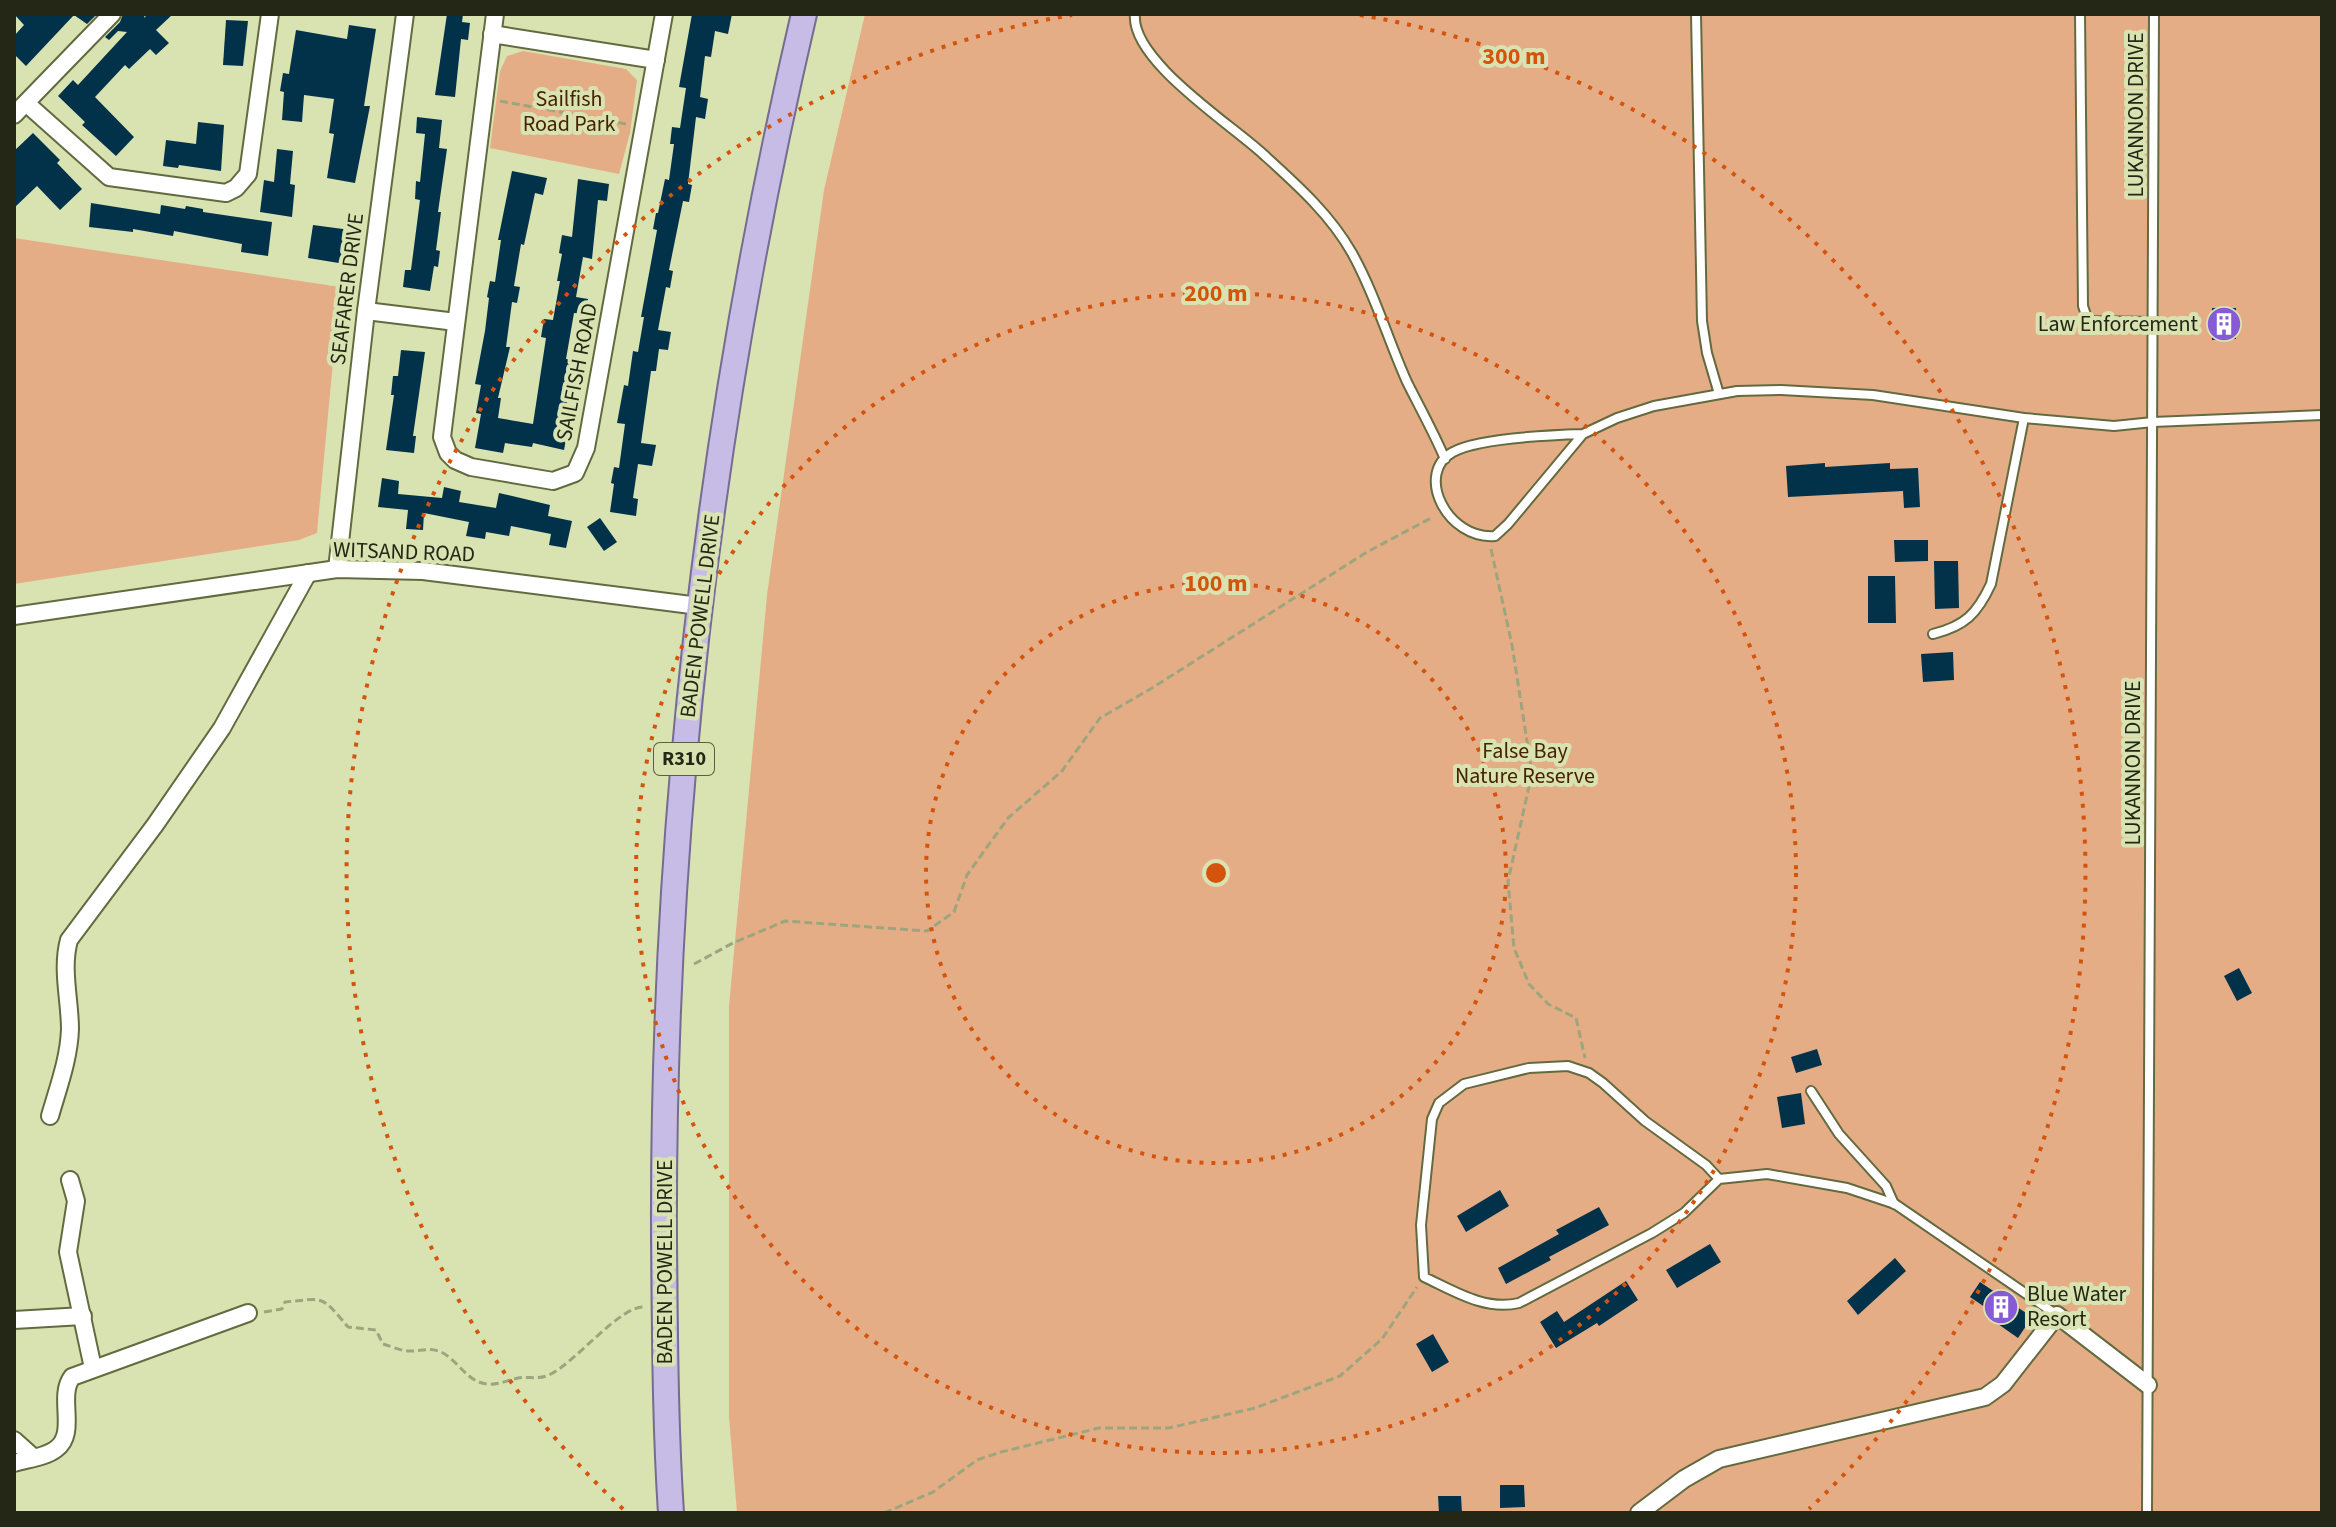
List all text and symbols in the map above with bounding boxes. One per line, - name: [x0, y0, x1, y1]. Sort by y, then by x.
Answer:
- street label: LUKANNON DRIVE: [2120, 32, 2152, 198]
- text: 300 m: [1482, 39, 1546, 74]
- park label: Sailfish Road Park: [523, 83, 615, 140]
- street label: SEAFARER DRIVE: [322, 211, 372, 367]
- text: 200 m: [1184, 276, 1248, 311]
- street label: SAILFISH ROAD: [548, 300, 606, 444]
- building icon: Law Enforcement: [2205, 305, 2243, 343]
- place label: Law Enforcement: [2038, 308, 2199, 340]
- street label: BADEN POWELL DRIVE: [672, 512, 728, 720]
- street label: WITSAND ROAD: [332, 534, 476, 570]
- text: 100 m: [1184, 566, 1248, 601]
- street label: LUKANNON DRIVE: [2117, 680, 2149, 846]
- park label: False Bay Nature Reserve: [1455, 735, 1595, 792]
- road number: R310: [654, 743, 714, 775]
- centre of rings: [1202, 859, 1230, 887]
- street label: BADEN POWELL DRIVE: [649, 1160, 681, 1365]
- place label: Blue Water Resort: [2027, 1278, 2127, 1335]
- building icon: Blue Water Resort: [1982, 1288, 2020, 1326]

